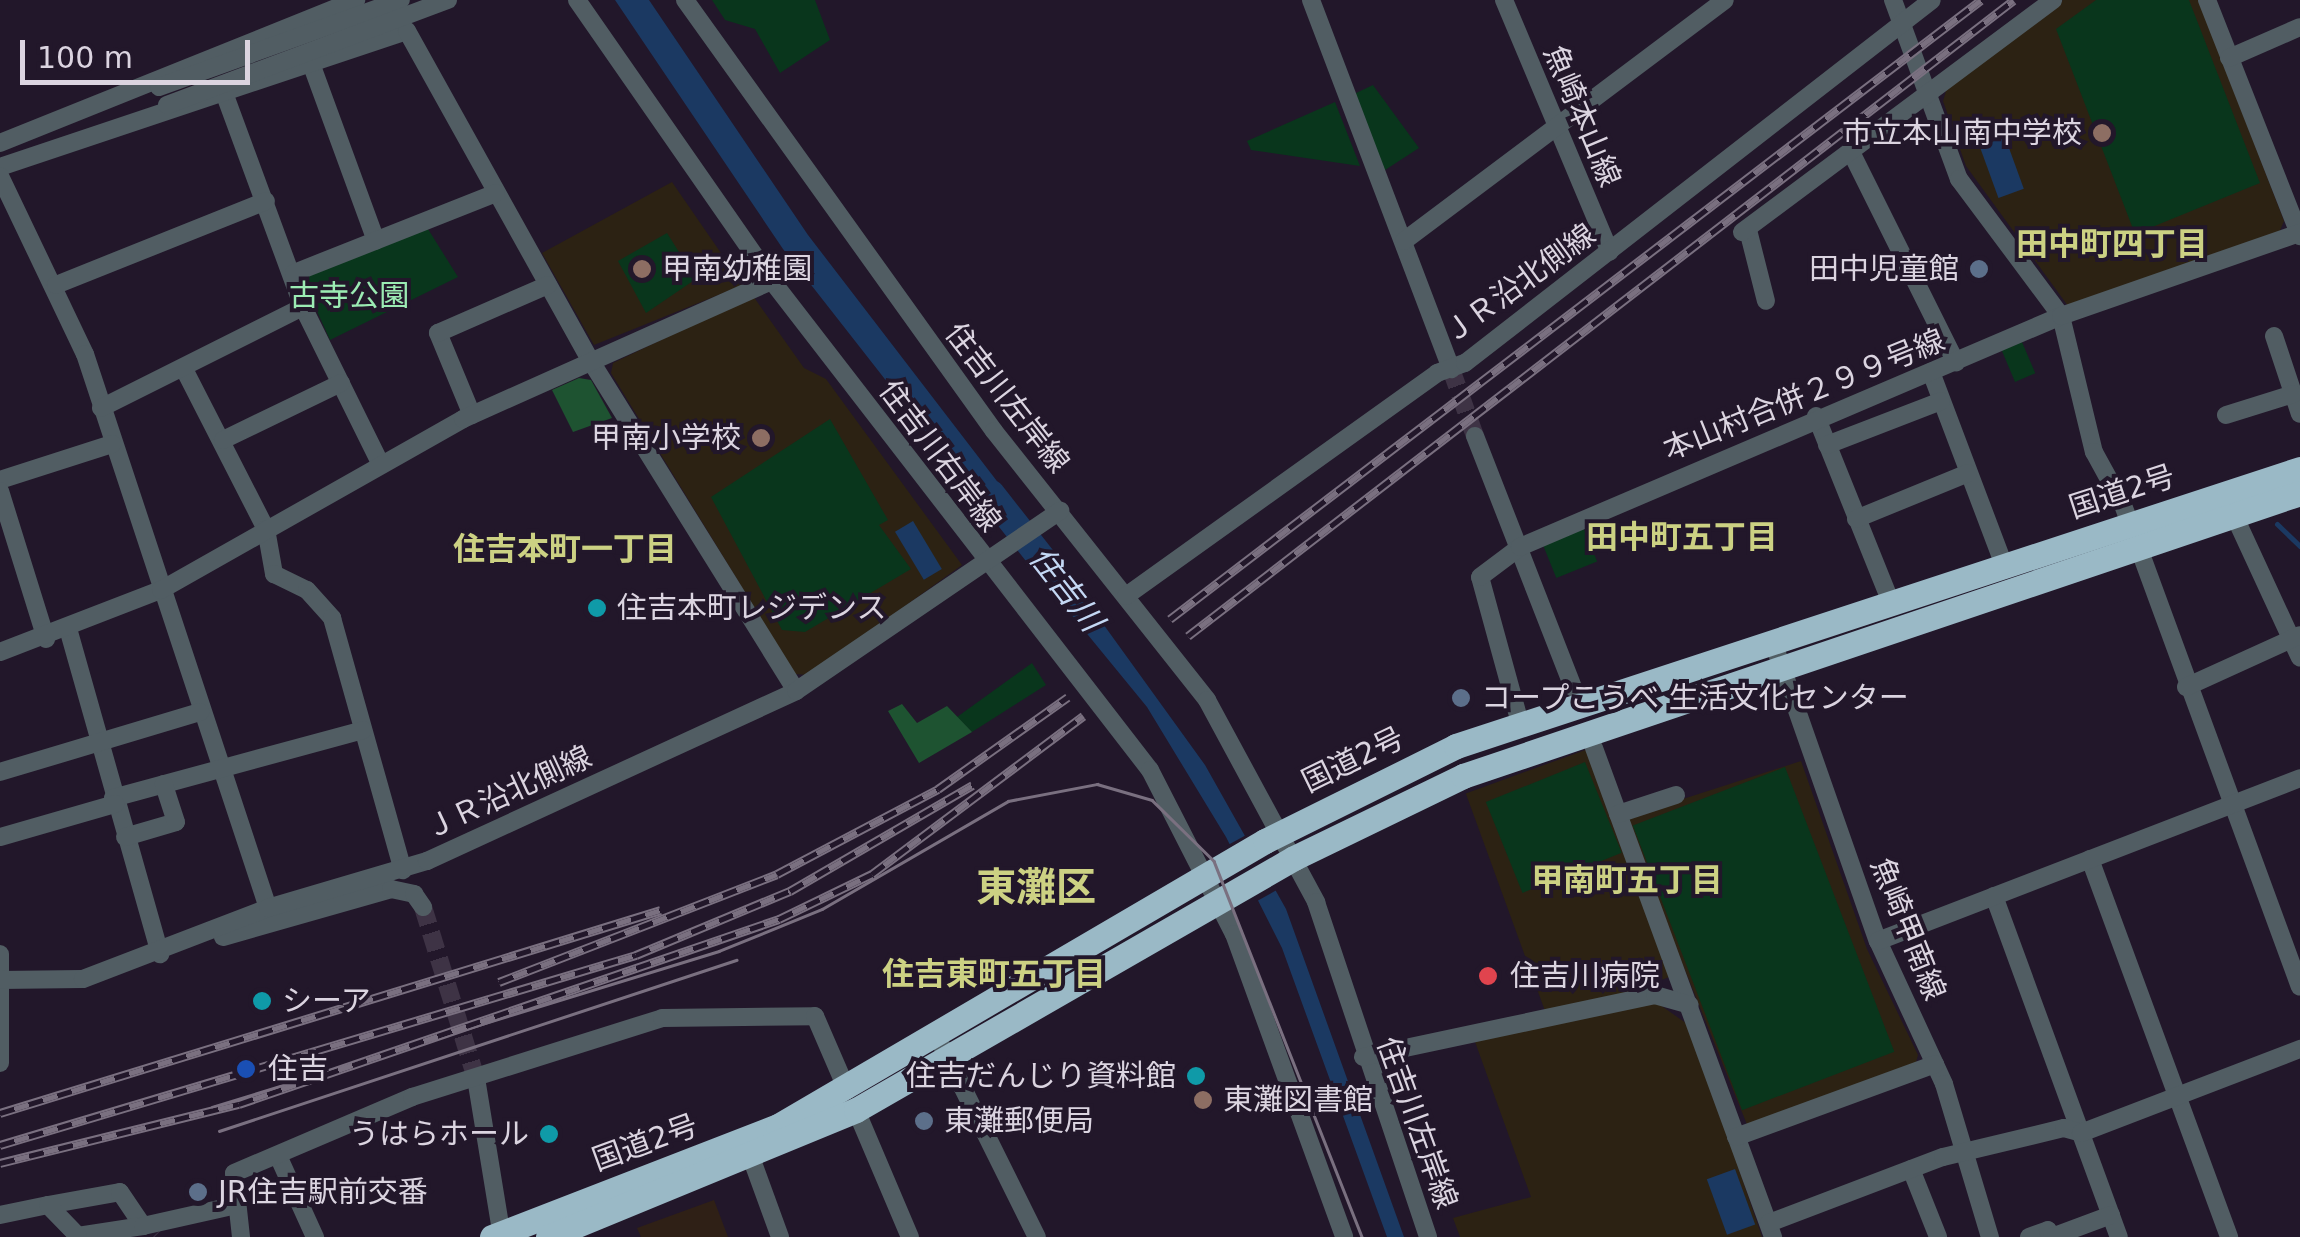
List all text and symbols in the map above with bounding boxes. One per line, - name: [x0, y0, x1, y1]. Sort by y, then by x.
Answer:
- scale bar: [25, 20, 255, 82]
- text: 100 m: [37, 40, 133, 75]
- street label: 魚崎本山線: [1536, 40, 1628, 192]
- place label: 市立本山南中学校: [1842, 115, 2082, 151]
- marker: 市立本山南中学校: [2091, 122, 2113, 144]
- street label: ＪＲ沿北側線: [1436, 217, 1602, 351]
- district label: 田中町四丁目: [2016, 225, 2208, 263]
- place label: 甲南幼稚園: [662, 251, 812, 287]
- place label: 田中児童館: [1809, 251, 1959, 287]
- marker: 甲南幼稚園: [631, 258, 653, 280]
- marker: 田中児童館: [1968, 258, 1990, 280]
- park label: 古寺公園: [289, 278, 409, 314]
- street label: 住吉川左岸線: [937, 316, 1077, 480]
- street label: 本山村合併２９９号線: [1658, 322, 1950, 468]
- street label: 住吉川右岸線: [871, 373, 1009, 539]
- place label: 甲南小学校: [591, 420, 741, 456]
- marker: 甲南小学校: [750, 427, 772, 449]
- street label: 国道2号: [2065, 458, 2179, 526]
- district label: 田中町五丁目: [1586, 518, 1778, 556]
- district label: 住吉本町一丁目: [453, 530, 677, 568]
- water label: 住吉川: [1021, 539, 1111, 639]
- place label: 住吉本町レジデンス: [617, 590, 887, 626]
- marker: 住吉本町レジデンス: [586, 597, 608, 619]
- place label: コープこうべ 生活文化センター: [1481, 680, 1911, 716]
- marker: コープこうべ 生活文化センター: [1450, 687, 1472, 709]
- street label: 国道2号: [1296, 720, 1410, 800]
- street label: ＪＲ沿北側線: [419, 739, 597, 847]
- street label: 魚崎甲南線: [1863, 853, 1953, 1005]
- district label: 甲南町五丁目: [1531, 861, 1723, 899]
- district label: 東灘区: [976, 863, 1096, 911]
- district label: 住吉東町五丁目: [882, 955, 1106, 993]
- place label: 住吉川病院: [1510, 958, 1660, 994]
- marker: 住吉川病院: [1475, 963, 1501, 989]
- place label: シーア: [282, 983, 372, 1019]
- marker: シーア: [251, 990, 273, 1012]
- street label: 住吉川左岸線: [1369, 1032, 1465, 1214]
- place label: 住吉: [268, 1051, 328, 1087]
- marker: 住吉: [233, 1056, 259, 1082]
- place label: 住吉だんじり資料館: [906, 1058, 1176, 1094]
- marker: 住吉だんじり資料館: [1185, 1065, 1207, 1087]
- place label: 東灘図書館: [1223, 1082, 1373, 1118]
- marker: 東灘図書館: [1192, 1089, 1214, 1111]
- place label: 東灘郵便局: [944, 1103, 1094, 1139]
- street label: 国道2号: [588, 1107, 702, 1179]
- marker: 東灘郵便局: [913, 1110, 935, 1132]
- place label: うはらホール: [349, 1116, 529, 1152]
- marker: うはらホール: [538, 1123, 560, 1145]
- place label: JR住吉駅前交番: [218, 1174, 428, 1210]
- marker: JR住吉駅前交番: [187, 1181, 209, 1203]

